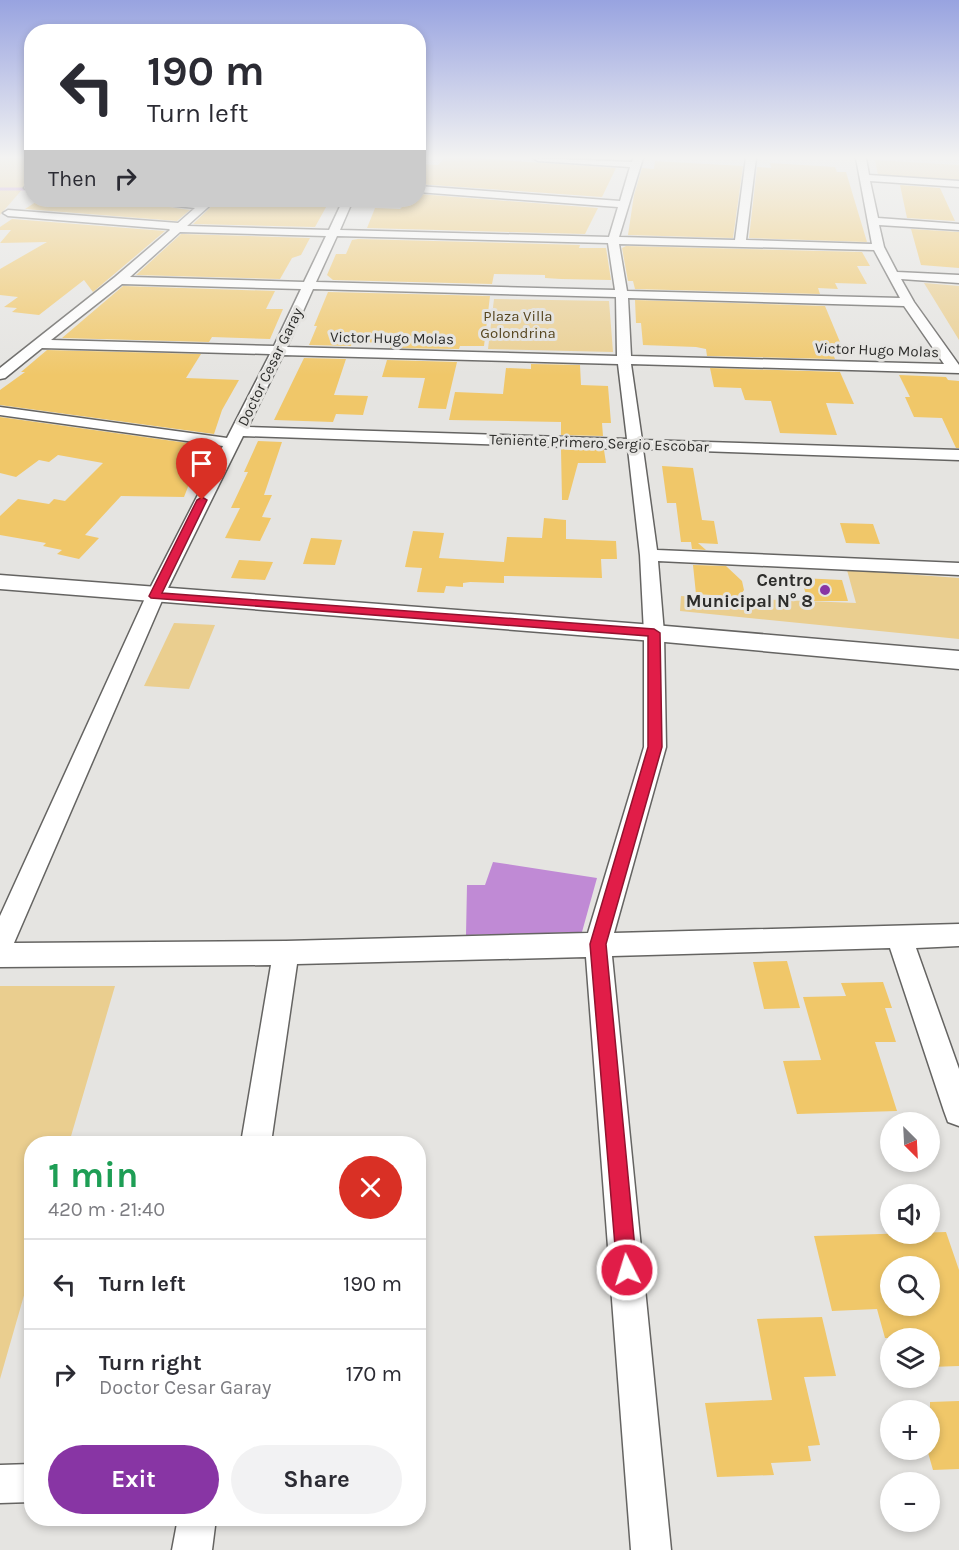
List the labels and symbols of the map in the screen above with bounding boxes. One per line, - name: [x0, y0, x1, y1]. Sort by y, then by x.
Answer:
- street label: Doctor Cesar Garay: [234, 305, 306, 429]
- park label: Plaza Villa Golondrina: [480, 307, 556, 342]
- street label: Victor Hugo Molas: [330, 328, 454, 348]
- street label: Victor Hugo Molas: [815, 339, 939, 361]
- street label: Teniente Primero Sergio Escobar: [489, 430, 710, 456]
- pin: [176, 438, 227, 500]
- place label: Centro Municipal N° 8: [686, 569, 813, 612]
- marker: Centro Municipal N° 8: [818, 583, 832, 597]
- north arrow: [880, 1112, 940, 1172]
- position arrow: [595, 1238, 659, 1302]

